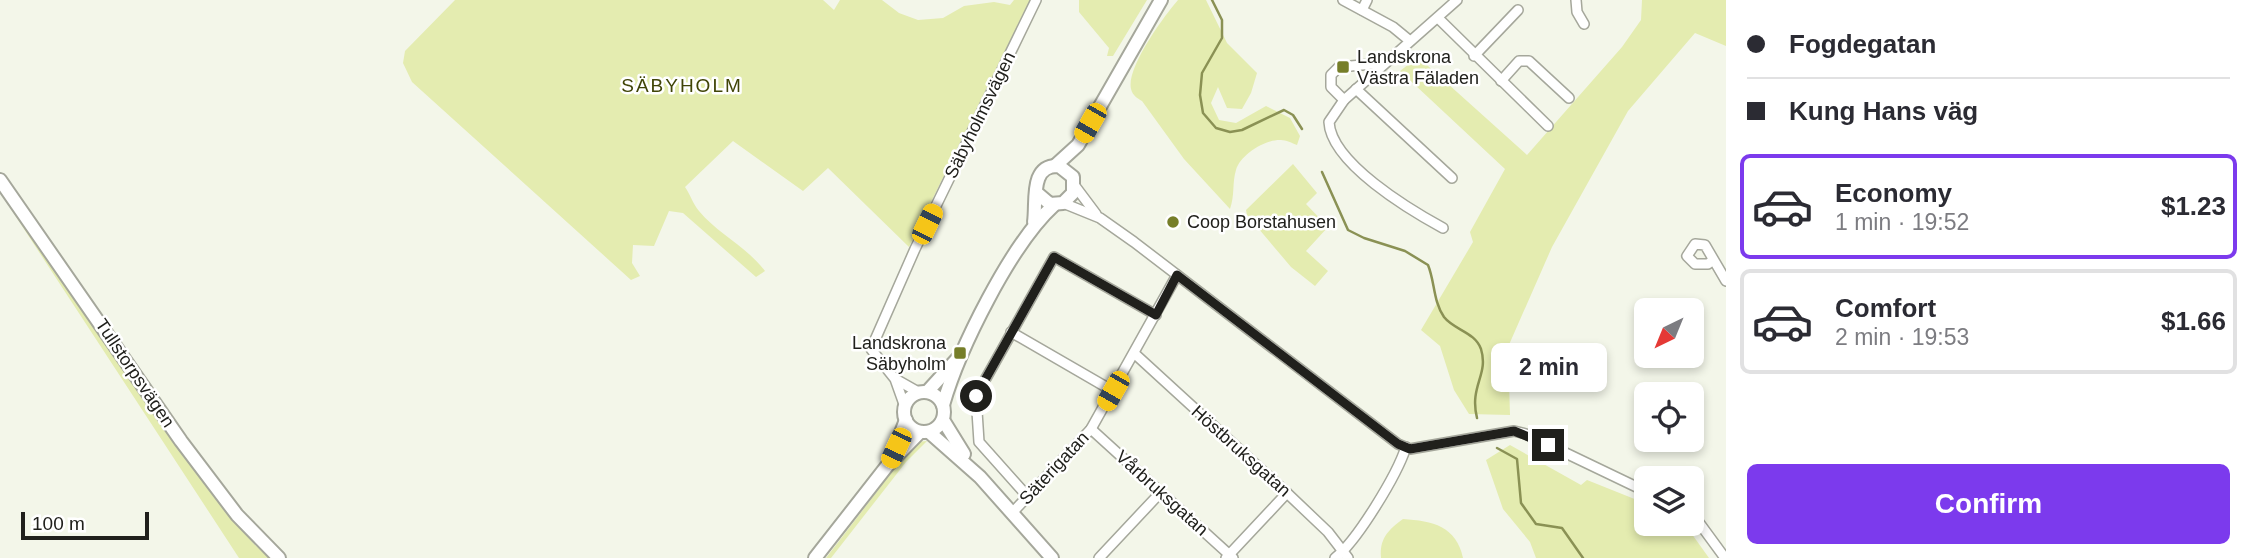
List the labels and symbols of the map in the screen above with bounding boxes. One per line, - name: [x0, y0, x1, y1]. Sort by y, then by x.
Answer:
- place label: Landskrona Västra Fäladen: [1357, 47, 1479, 88]
- street label: Säbyholmsvägen: [941, 49, 1019, 181]
- marker: Landskrona Västra Fäladen: [1335, 59, 1351, 75]
- district label: SÄBYHOLM: [621, 75, 743, 96]
- car: [1071, 100, 1110, 146]
- car: [909, 201, 946, 247]
- place label: Coop Borstahusen: [1187, 212, 1336, 232]
- marker: Coop Borstahusen: [1165, 214, 1181, 230]
- north arrow: [1634, 298, 1704, 368]
- street label: Tullstorpsvägen: [91, 315, 179, 431]
- place label: Landskrona Säbyholm: [852, 333, 947, 374]
- callout: 2 min: [1490, 344, 1606, 392]
- marker: Landskrona Säbyholm: [952, 345, 968, 361]
- car: [1094, 368, 1133, 414]
- route start: [960, 380, 992, 412]
- street label: Höstbruksgatan: [1187, 401, 1295, 501]
- car: [878, 425, 915, 471]
- street label: Säterigatan: [1015, 428, 1093, 508]
- route end: [1532, 429, 1564, 461]
- street label: Vårbruksgatan: [1112, 446, 1212, 540]
- scale bar: [21, 509, 149, 541]

